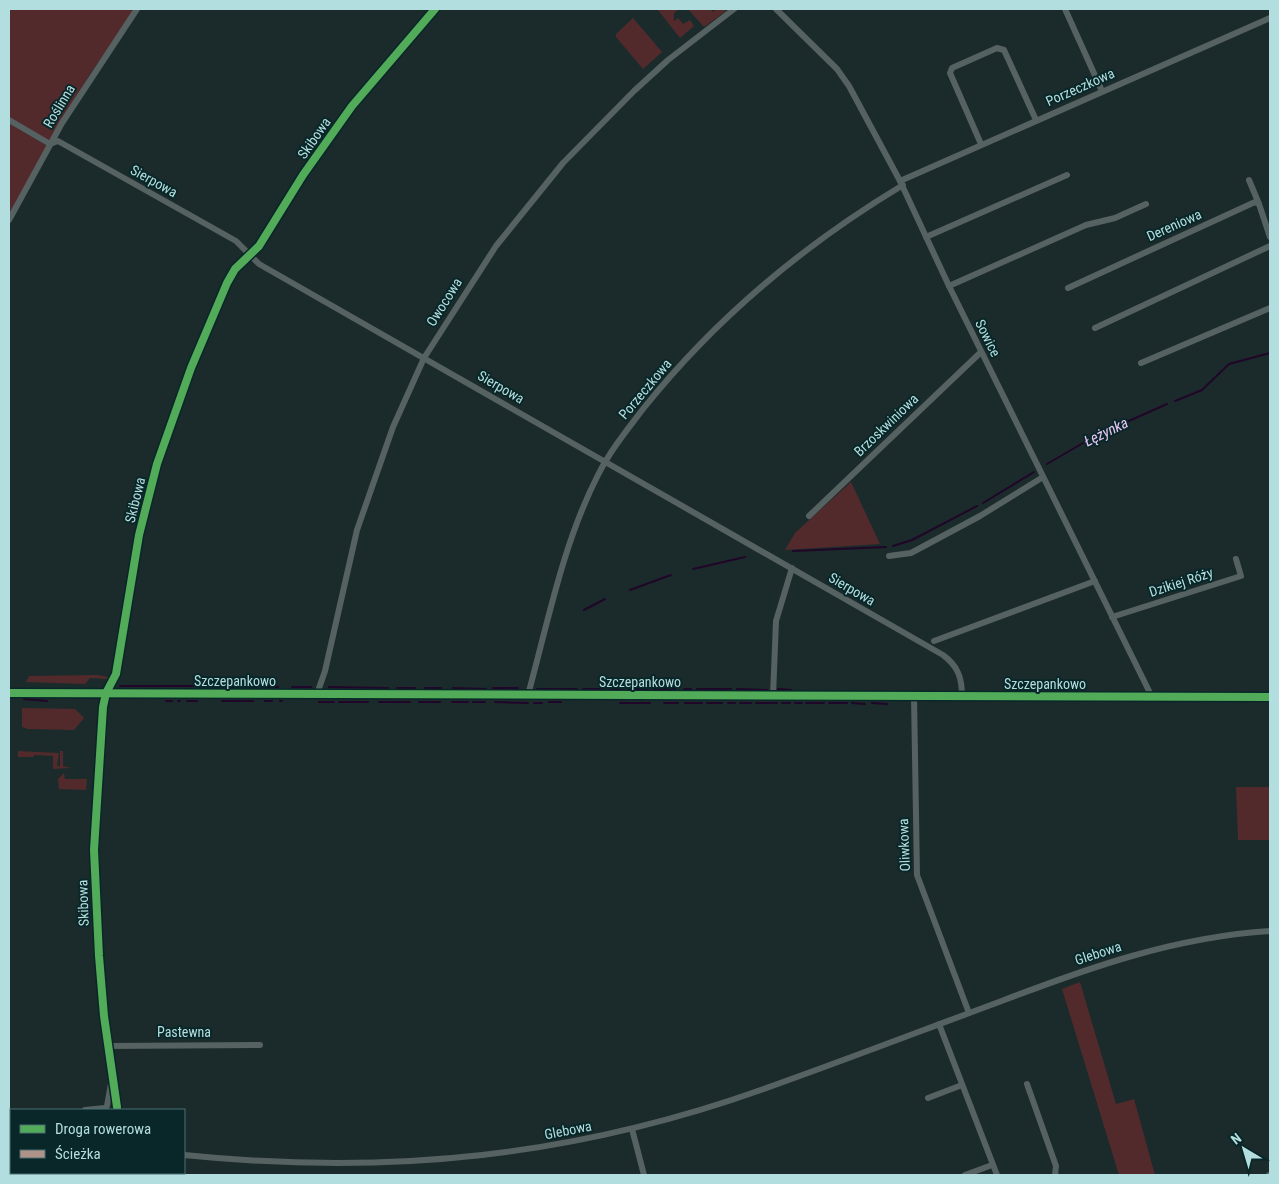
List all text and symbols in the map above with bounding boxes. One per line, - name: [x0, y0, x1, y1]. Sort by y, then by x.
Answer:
- street label: Porzeczkowa: [1043, 65, 1117, 109]
- street label: Roślinna: [40, 82, 78, 130]
- street label: Skibowa: [294, 114, 334, 162]
- street label: Sierpowa: [128, 162, 180, 200]
- street label: Dereniowa: [1144, 206, 1204, 244]
- street label: Owocowa: [423, 275, 465, 329]
- street label: Sowice: [972, 317, 1004, 360]
- street label: Porzeczkowa: [615, 356, 675, 422]
- street label: Sierpowa: [475, 367, 527, 407]
- street label: Brzoskwiniowa: [851, 390, 921, 460]
- water label: Łężynka: [1081, 414, 1131, 450]
- street label: Skibowa: [122, 475, 148, 525]
- street label: Dzikiej Róży: [1147, 564, 1215, 600]
- street label: Sierpowa: [826, 569, 878, 609]
- street label: Szczepankowo: [194, 673, 276, 689]
- street label: Szczepankowo: [599, 674, 681, 690]
- street label: Szczepankowo: [1004, 676, 1086, 692]
- street label: Oliwkowa: [895, 818, 913, 872]
- street label: Skibowa: [74, 879, 92, 927]
- street label: Glebowa: [1073, 938, 1123, 968]
- street label: Pastewna: [157, 1024, 211, 1040]
- legend: [10, 1109, 185, 1174]
- street label: Glebowa: [543, 1118, 593, 1142]
- text: Droga rowerowa: [55, 1120, 151, 1138]
- north arrow: [1219, 1124, 1269, 1174]
- text: N: [1228, 1130, 1244, 1148]
- text: Ścieżka: [55, 1145, 101, 1163]

